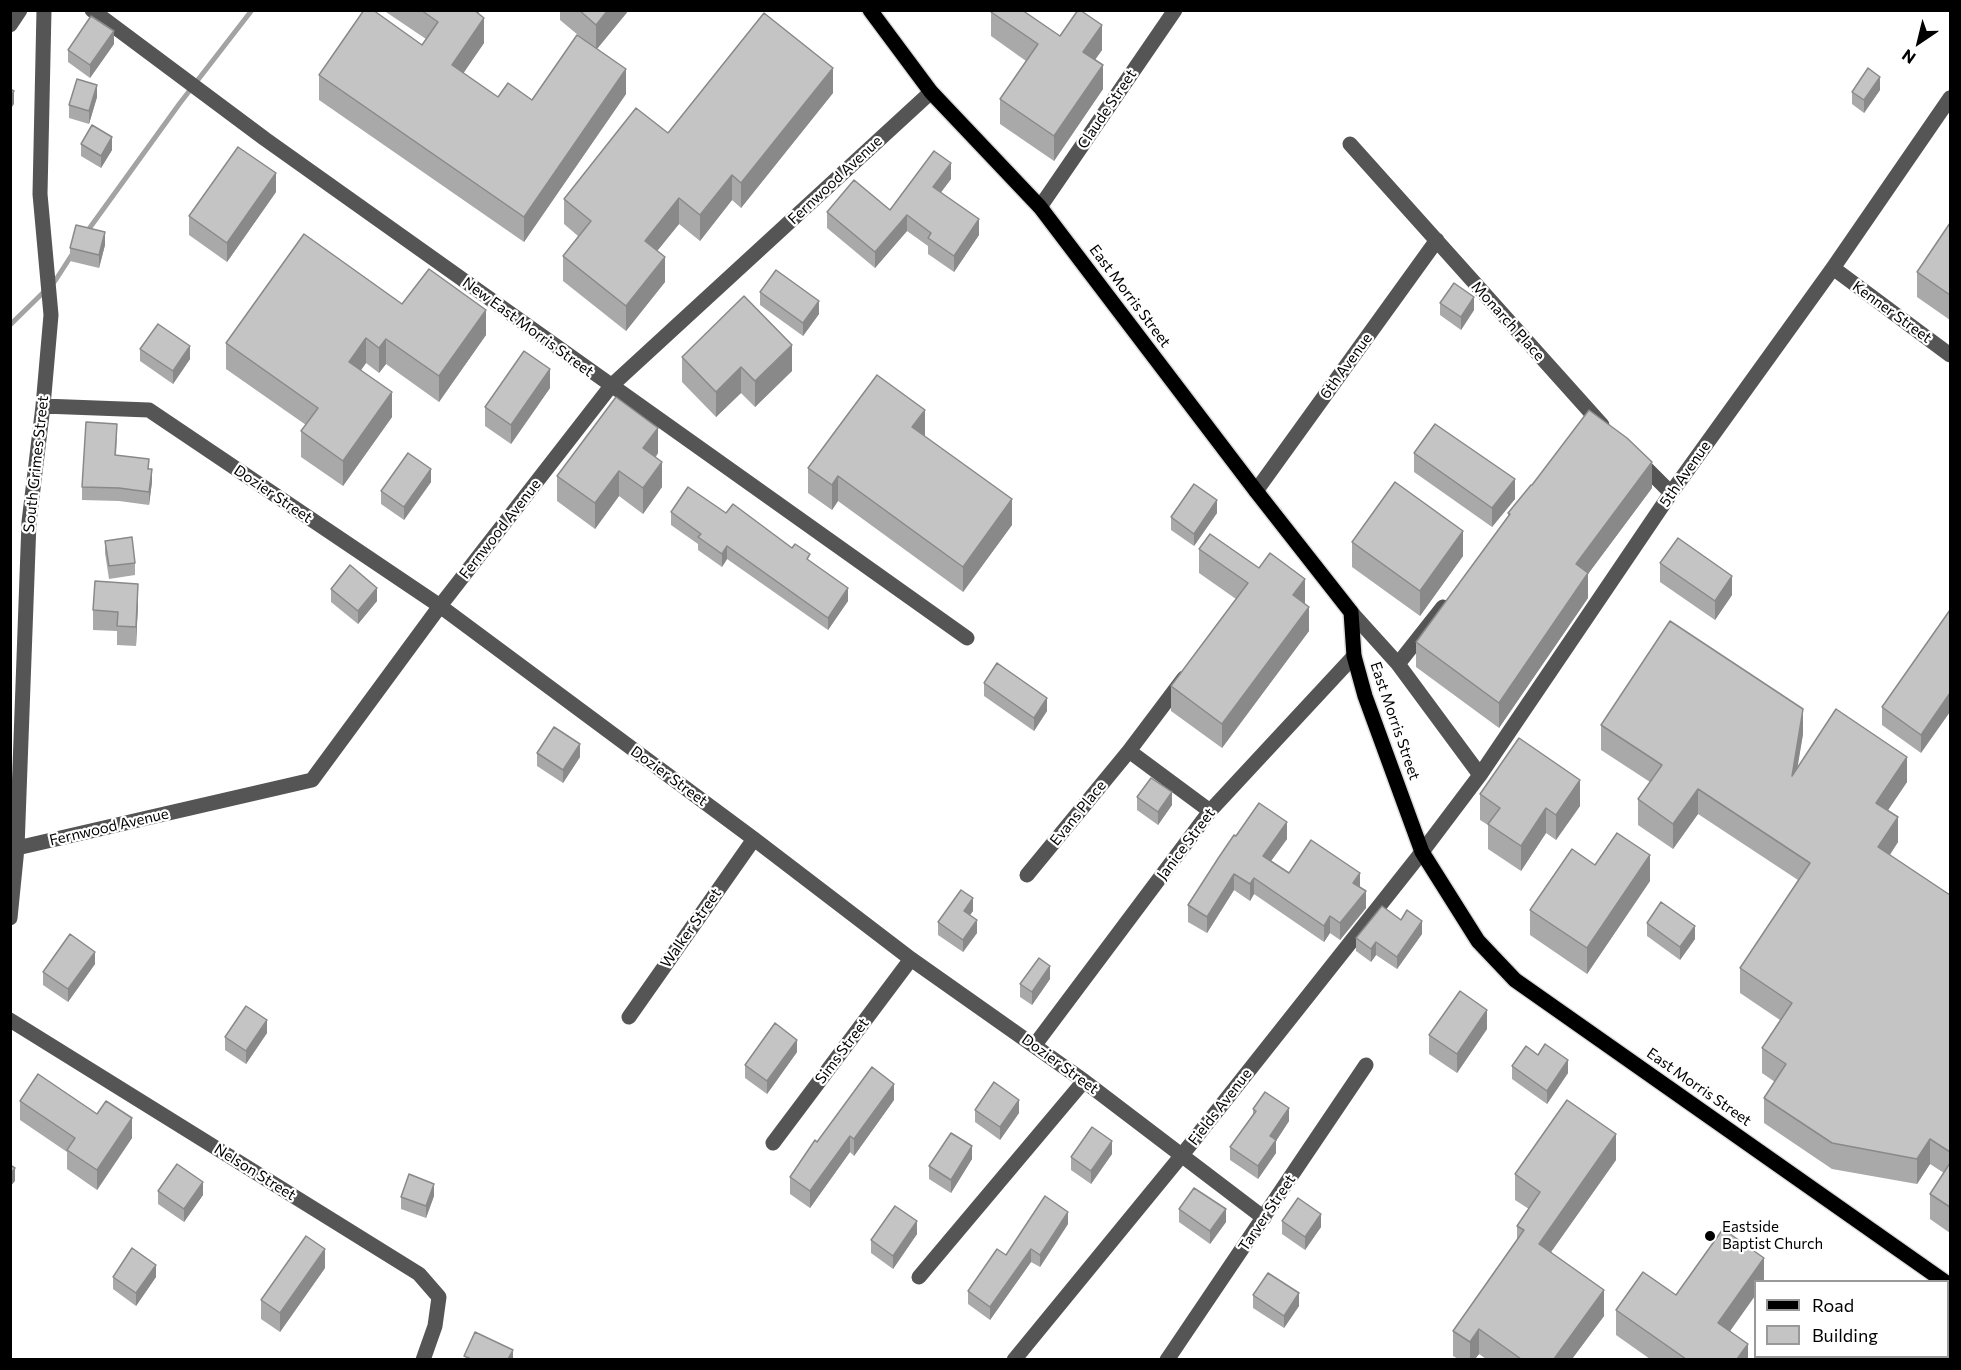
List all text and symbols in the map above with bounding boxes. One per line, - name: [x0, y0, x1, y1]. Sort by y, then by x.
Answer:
- north arrow: [1889, 12, 1949, 72]
- text: N: [1898, 46, 1919, 68]
- street label: Claude Street: [1074, 66, 1140, 152]
- street label: Fernwood Avenue: [784, 132, 886, 228]
- street label: East Morris Street: [1086, 241, 1174, 351]
- street label: New East Morris Street: [459, 273, 597, 381]
- street label: Kenner Street: [1849, 277, 1935, 347]
- street label: Monarch Place: [1468, 278, 1548, 364]
- street label: 6th Avenue: [1316, 330, 1376, 402]
- street label: South Grimes Street: [20, 395, 52, 533]
- street label: 5th Avenue: [1656, 438, 1714, 510]
- street label: Dozier Street: [230, 461, 316, 527]
- street label: Fernwood Avenue: [455, 475, 545, 583]
- street label: East Morris Street: [1366, 660, 1424, 782]
- street label: Dozier Street: [627, 742, 711, 810]
- street label: Evans Place: [1046, 777, 1110, 849]
- street label: Fernwood Avenue: [48, 805, 170, 849]
- street label: Janice Street: [1153, 805, 1219, 883]
- street label: Walker Street: [657, 885, 725, 971]
- street label: Sims Street: [811, 1015, 873, 1087]
- street label: Dozier Street: [1018, 1030, 1102, 1098]
- street label: East Morris Street: [1643, 1044, 1755, 1130]
- street label: Fields Avenue: [1184, 1065, 1256, 1149]
- street label: Nelson Street: [211, 1140, 299, 1204]
- street label: Tarver Street: [1235, 1171, 1299, 1255]
- place label: Eastside Baptist Church: [1722, 1218, 1823, 1253]
- marker: Eastside Baptist Church: [1703, 1229, 1717, 1243]
- legend: [1754, 1280, 1949, 1358]
- text: Road: [1812, 1294, 1854, 1316]
- text: Building: [1812, 1324, 1878, 1346]

